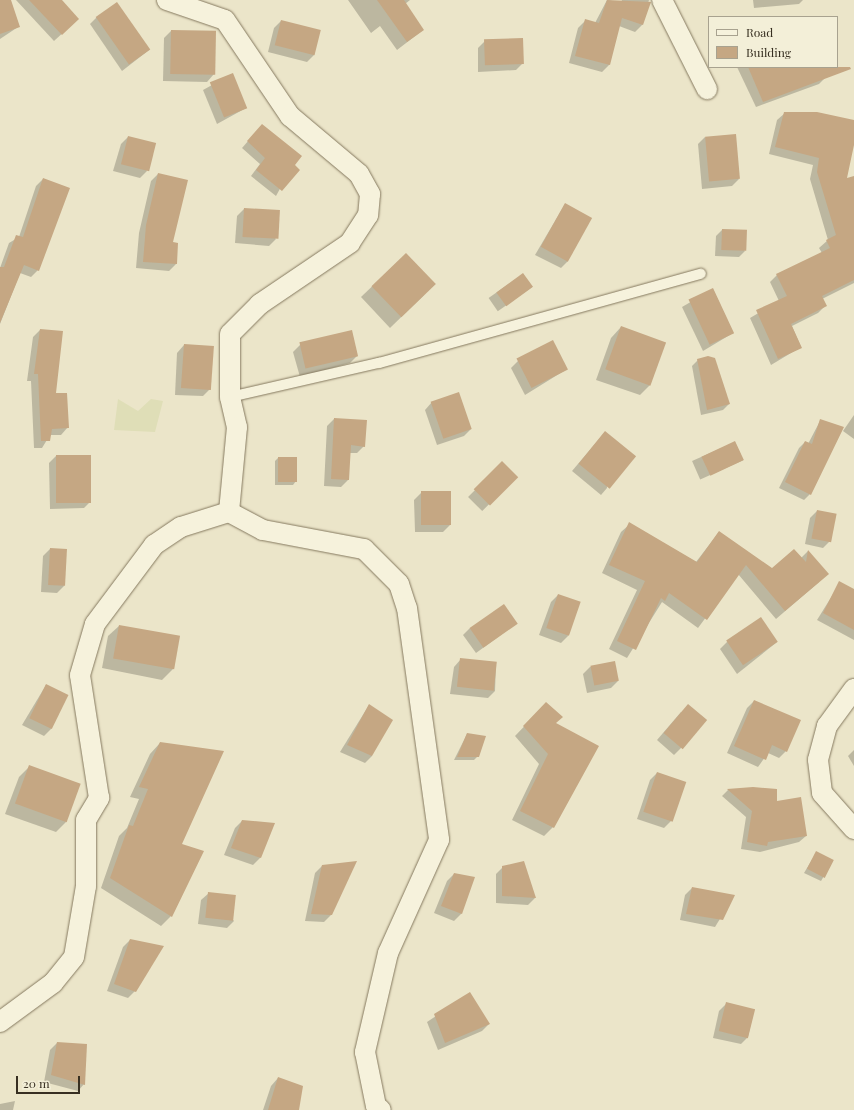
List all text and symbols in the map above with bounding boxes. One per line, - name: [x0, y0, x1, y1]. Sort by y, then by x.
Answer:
- legend: [708, 16, 838, 68]
- text: Road: [746, 24, 773, 40]
- text: Building: [746, 44, 791, 60]
- scale bar: [18, 1068, 82, 1094]
- text: 20 m: [23, 1075, 50, 1091]

